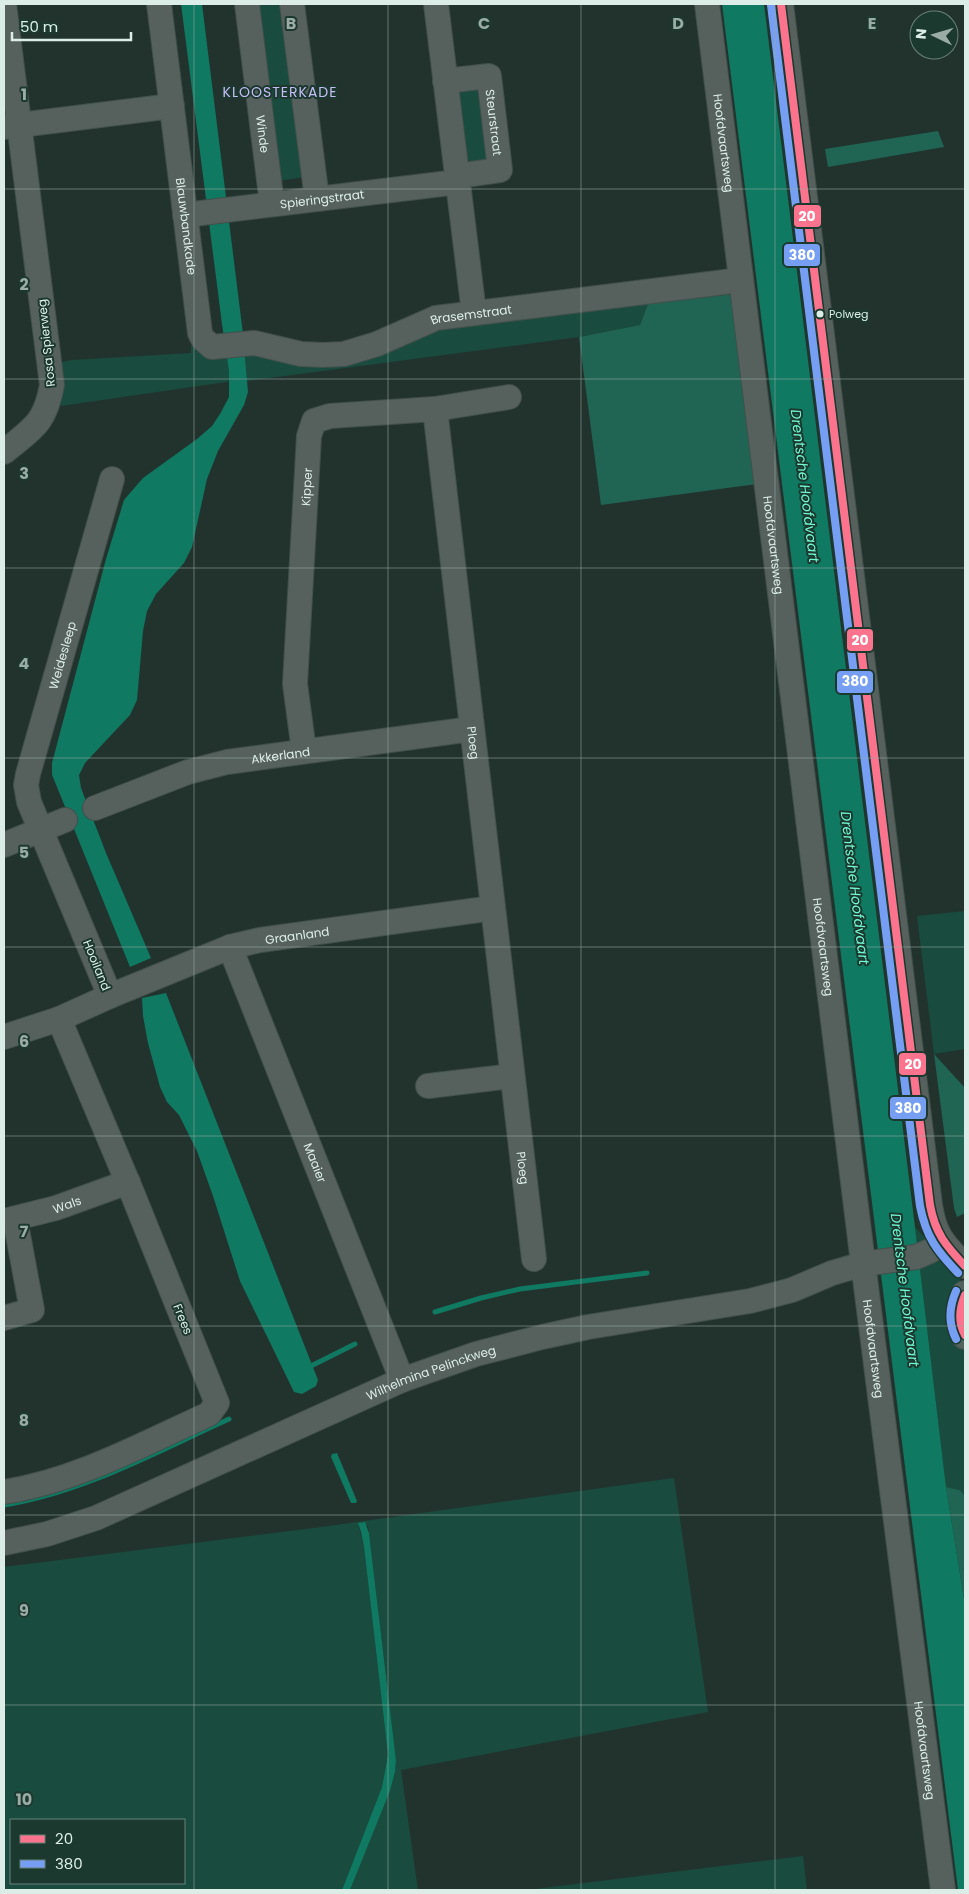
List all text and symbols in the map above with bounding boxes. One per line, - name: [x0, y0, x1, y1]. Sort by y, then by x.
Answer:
- scale bar: [12, 10, 131, 42]
- north arrow: [909, 10, 959, 60]
- text: B: [286, 12, 296, 35]
- text: C: [478, 12, 490, 35]
- text: D: [672, 12, 684, 35]
- text: E: [868, 12, 876, 35]
- text: 50 m: [20, 16, 58, 37]
- text: N: [911, 28, 931, 40]
- district label: KLOOSTERKADE: [223, 82, 337, 102]
- text: 1: [21, 83, 27, 106]
- street label: Steurstraat: [482, 88, 507, 157]
- street label: Hoofdvaartsweg: [710, 93, 739, 193]
- street label: Winde: [252, 114, 274, 154]
- street label: Blauwbandkade: [172, 177, 201, 276]
- street label: Spieringstraat: [279, 185, 365, 212]
- line badge: 20: [793, 204, 822, 228]
- text: 20: [798, 206, 816, 226]
- line badge: 380: [783, 243, 821, 267]
- text: 380: [789, 245, 815, 265]
- text: 2: [19, 273, 29, 296]
- street label: Rosa Spierweg: [33, 298, 59, 388]
- street label: Brasemstraat: [427, 300, 513, 328]
- place label: Polweg: [829, 306, 868, 322]
- marker: Polweg: [815, 309, 825, 319]
- water label: Drentsche Hoofdvaart: [786, 408, 824, 565]
- text: 3: [19, 462, 29, 485]
- street label: Kipper: [297, 467, 316, 507]
- street label: Hoofdvaartsweg: [759, 495, 789, 595]
- street label: Weidesleep: [44, 619, 80, 691]
- line badge: 20: [846, 628, 874, 652]
- text: 20: [851, 630, 869, 650]
- text: 4: [19, 652, 30, 675]
- line badge: 380: [836, 670, 874, 694]
- text: 380: [842, 671, 868, 691]
- street label: Ploeg: [464, 725, 484, 760]
- street label: Akkerland: [250, 742, 311, 767]
- water label: Drentsche Hoofdvaart: [836, 810, 874, 967]
- text: 5: [19, 841, 29, 864]
- street label: Hoofdvaartsweg: [809, 896, 838, 997]
- street label: Graanland: [264, 922, 330, 948]
- street label: Hooiland: [79, 937, 115, 993]
- text: 6: [19, 1030, 29, 1053]
- line badge: 20: [898, 1052, 927, 1076]
- text: 20: [904, 1054, 922, 1074]
- line badge: 380: [889, 1096, 927, 1120]
- text: 380: [895, 1098, 921, 1118]
- street label: Maaier: [300, 1140, 331, 1186]
- street label: Ploeg: [513, 1150, 534, 1185]
- street label: Wals: [50, 1191, 83, 1217]
- water label: Drentsche Hoofdvaart: [886, 1212, 924, 1369]
- text: 7: [20, 1220, 29, 1243]
- street label: Hoofdvaartsweg: [859, 1298, 889, 1399]
- street label: Frees: [169, 1301, 197, 1337]
- street label: Wilhelmina Pelinckweg: [363, 1341, 497, 1404]
- text: 8: [19, 1409, 29, 1432]
- text: 9: [19, 1599, 29, 1622]
- street label: Hoofdvaartsweg: [910, 1700, 940, 1801]
- text: 10: [16, 1788, 32, 1811]
- legend: [10, 1819, 185, 1884]
- text: 20: [55, 1828, 73, 1849]
- text: 380: [55, 1853, 83, 1874]

